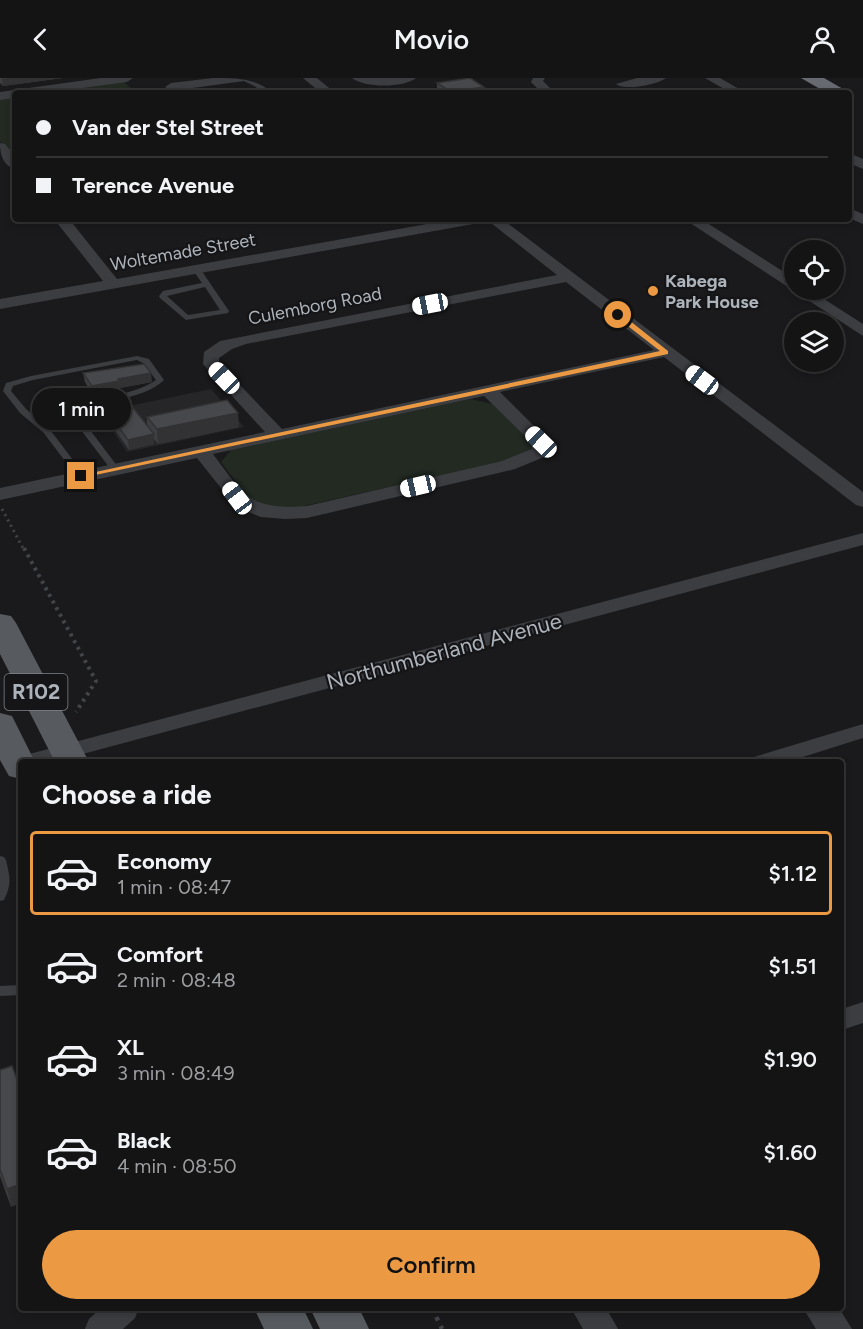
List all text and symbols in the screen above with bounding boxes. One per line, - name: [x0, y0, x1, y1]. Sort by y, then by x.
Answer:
- icon: back: [24, 23, 57, 56]
- text: Movio: [394, 23, 469, 56]
- icon: person: [806, 23, 839, 56]
- text: Van der Stel Street: [72, 114, 264, 141]
- text: Terence Avenue: [72, 172, 234, 199]
- street label: Woltemade Street: [109, 228, 258, 276]
- map controls: [784, 240, 844, 372]
- button: locate: [784, 240, 844, 300]
- place label: Kabega Park House: [665, 270, 759, 313]
- street label: Culemborg Road: [246, 282, 384, 330]
- marker: Kabega Park House: [646, 284, 660, 298]
- car: [411, 292, 449, 316]
- route start: [604, 301, 631, 328]
- button: layers: [784, 312, 844, 372]
- car: [205, 359, 243, 397]
- car: [682, 362, 722, 398]
- callout: 1 min: [32, 389, 130, 431]
- text: 1 min: [58, 397, 105, 421]
- car: [522, 423, 560, 461]
- route end: [67, 462, 94, 489]
- car: [398, 473, 438, 499]
- car: [219, 478, 255, 518]
- street label: Northumberland Avenue: [324, 607, 565, 696]
- road number: R102: [4, 674, 68, 710]
- text: Choose a ride: [42, 778, 211, 811]
- icon: car: [45, 846, 99, 900]
- text: Economy: [117, 848, 212, 875]
- text: $1.12: [769, 860, 817, 887]
- text: 1 min · 08:47: [117, 875, 231, 899]
- icon: car: [45, 939, 99, 993]
- text: Comfort: [117, 941, 203, 968]
- text: $1.51: [768, 953, 817, 980]
- text: 2 min · 08:48: [117, 968, 236, 992]
- icon: car: [45, 1032, 99, 1086]
- text: XL: [117, 1034, 144, 1061]
- text: $1.90: [764, 1046, 817, 1073]
- text: 3 min · 08:49: [117, 1061, 235, 1085]
- icon: car: [45, 1125, 99, 1179]
- text: Black: [117, 1127, 171, 1154]
- text: $1.60: [764, 1139, 817, 1166]
- text: 4 min · 08:50: [117, 1154, 237, 1178]
- button: Confirm: [42, 1230, 820, 1299]

